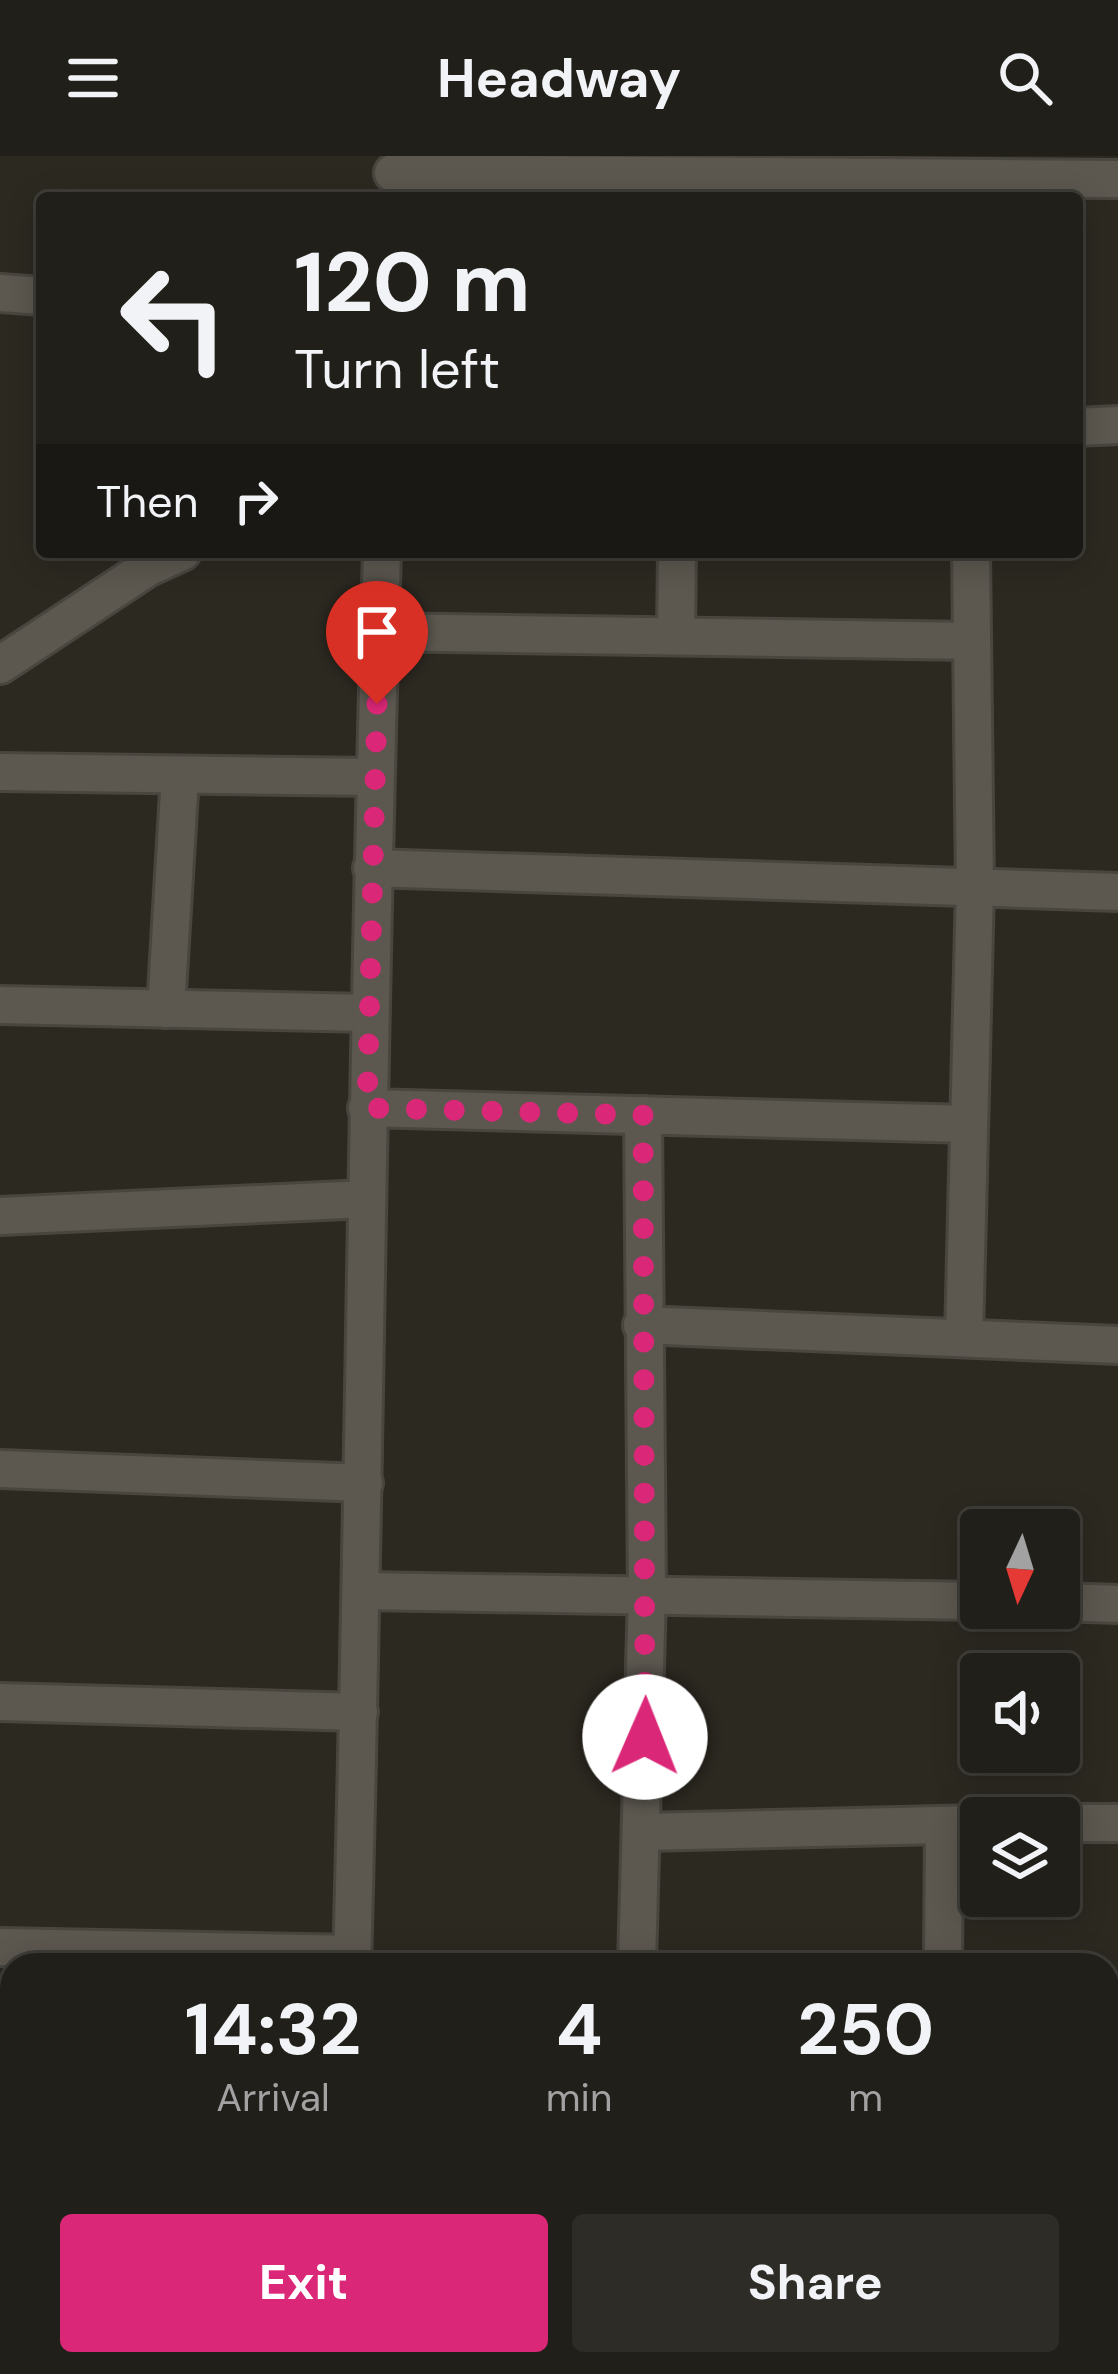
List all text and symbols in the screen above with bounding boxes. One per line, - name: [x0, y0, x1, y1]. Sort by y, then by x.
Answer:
- text: Headway: [437, 43, 681, 114]
- icon: menu: [60, 45, 126, 111]
- icon: search: [992, 45, 1058, 111]
- text: 120 m: [294, 228, 531, 337]
- icon: left: [96, 240, 252, 396]
- text: Turn left: [294, 334, 500, 405]
- icon: right: [223, 468, 289, 534]
- text: Then: [96, 472, 199, 531]
- pin: [326, 581, 428, 704]
- icon: arrive: [344, 599, 410, 665]
- north arrow: [960, 1509, 1080, 1629]
- map controls: [960, 1509, 1080, 1917]
- button: sound: [960, 1653, 1080, 1773]
- position arrow: [582, 1674, 708, 1800]
- button: layers: [960, 1797, 1080, 1917]
- text: 14:32: [185, 1983, 361, 2076]
- text: 4: [556, 1983, 603, 2076]
- text: 250: [797, 1983, 934, 2076]
- text: Arrival: [216, 2072, 330, 2123]
- text: min: [546, 2072, 612, 2123]
- text: m: [848, 2072, 883, 2123]
- button: Exit: [60, 2214, 548, 2352]
- button: Share: [572, 2214, 1059, 2352]

